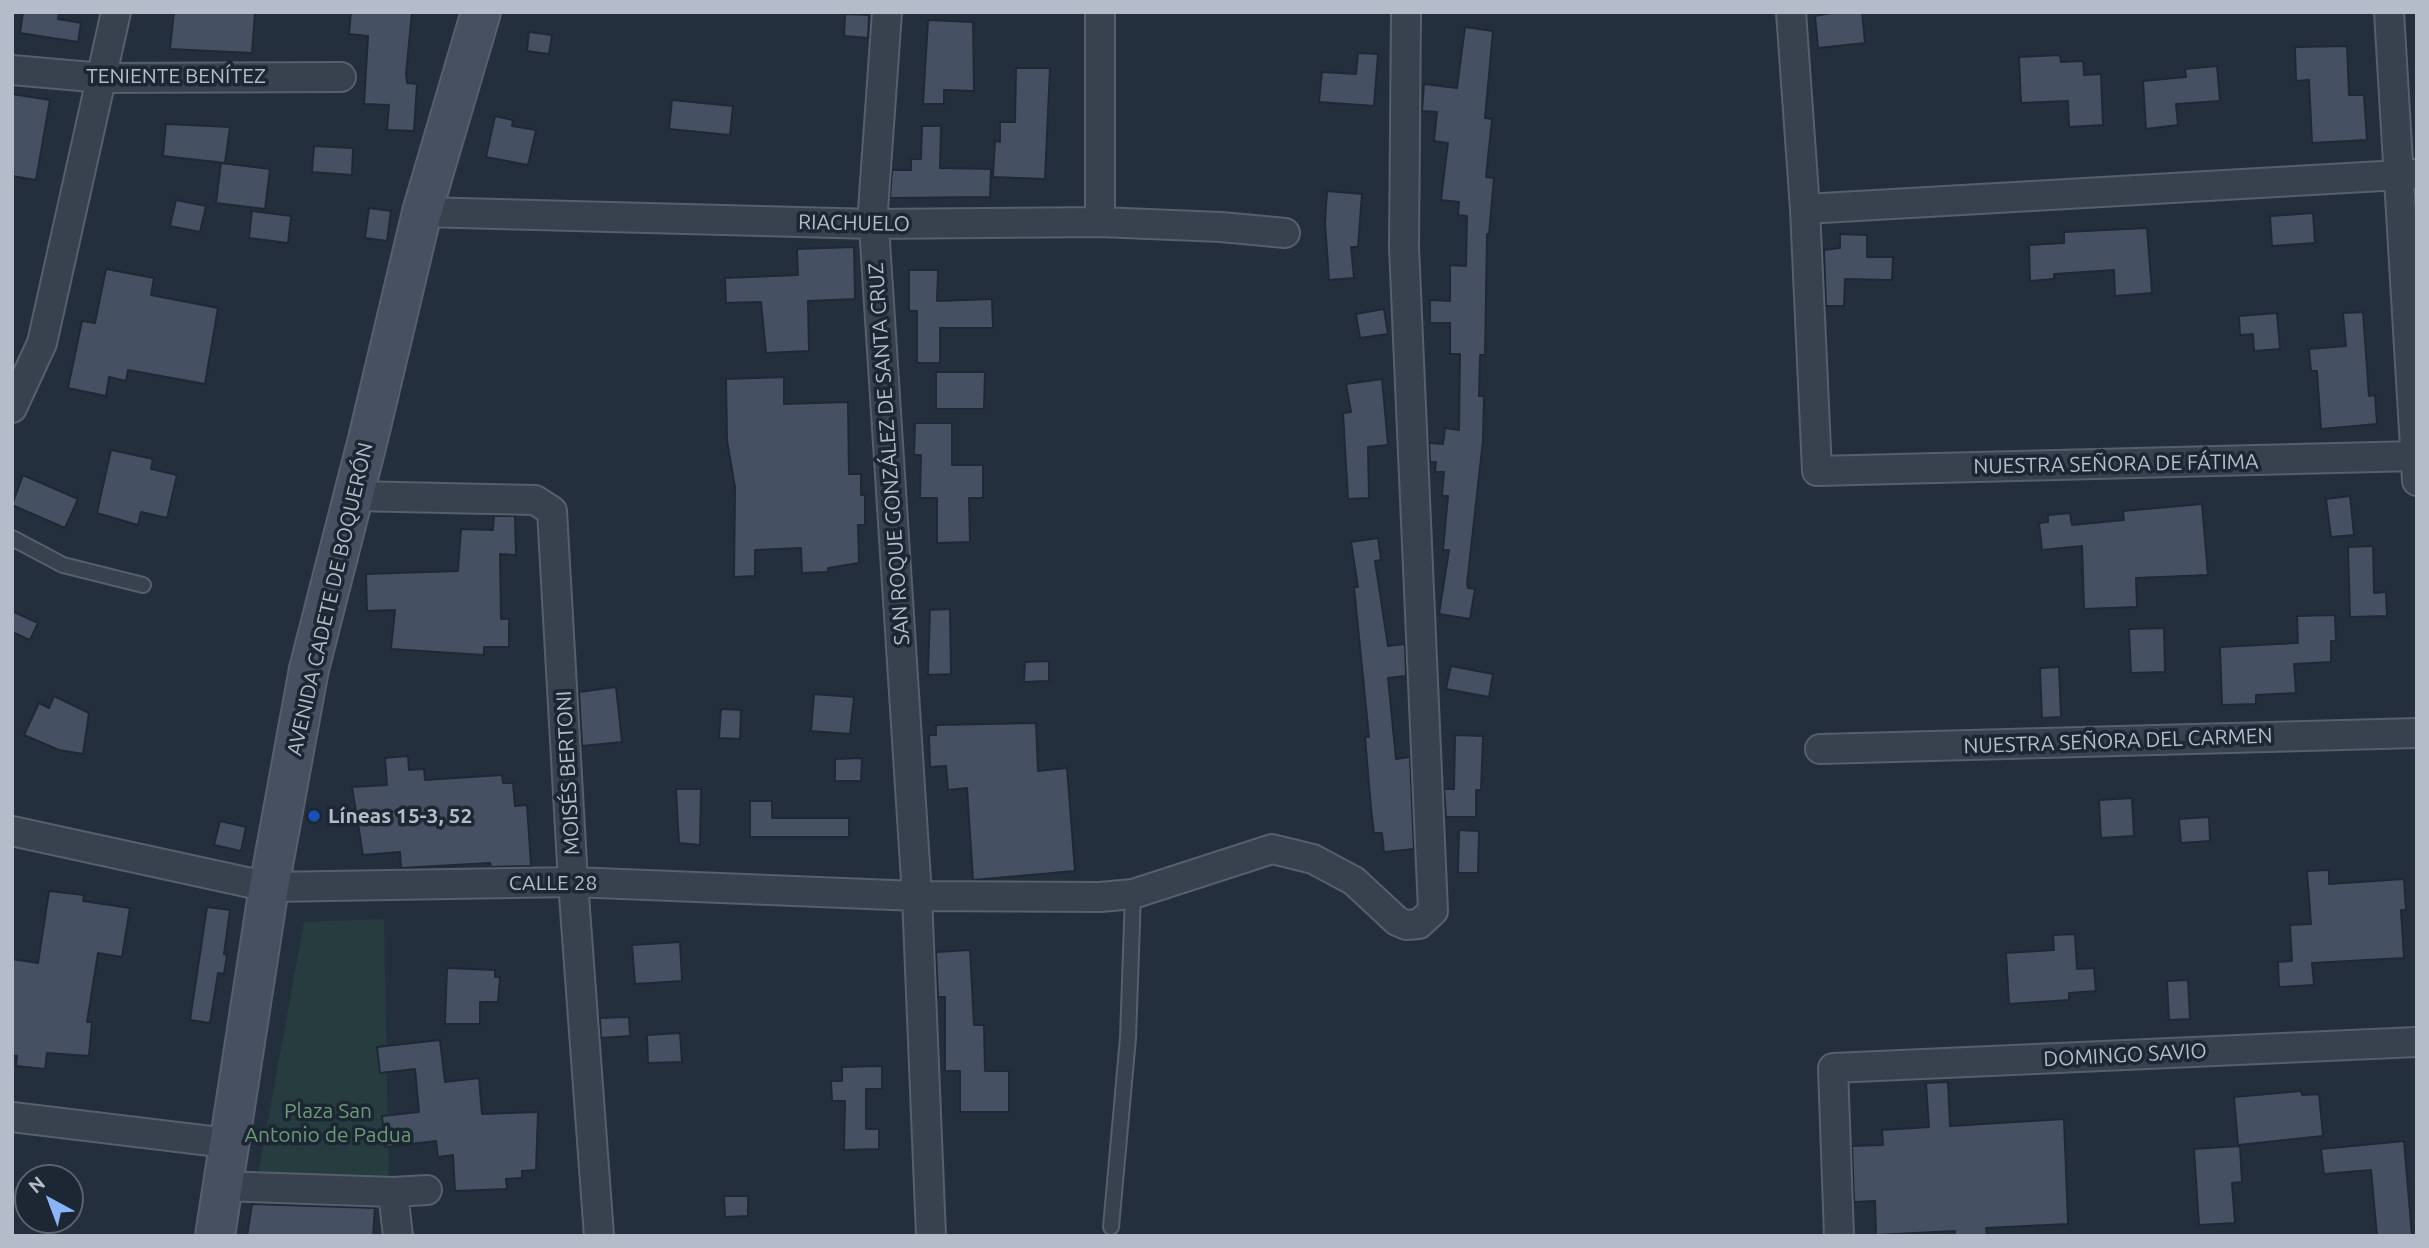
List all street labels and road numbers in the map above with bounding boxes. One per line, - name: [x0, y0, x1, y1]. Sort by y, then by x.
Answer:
- street label: TENIENTE BENÍTEZ: [86, 63, 266, 89]
- street label: RIACHUELO: [798, 209, 910, 237]
- street label: SAN ROQUE GONZÁLEZ DE SANTA CRUZ: [863, 262, 915, 646]
- street label: AVENIDA CADETE DE BOQUERÓN: [282, 440, 378, 758]
- street label: NUESTRA SEÑORA DE FÁTIMA: [1973, 449, 2259, 479]
- street label: MOISÉS BERTONI: [551, 690, 585, 856]
- street label: NUESTRA SEÑORA DEL CARMEN: [1963, 723, 2273, 759]
- street label: CALLE 28: [509, 870, 597, 896]
- street label: DOMINGO SAVIO: [2043, 1038, 2207, 1072]

